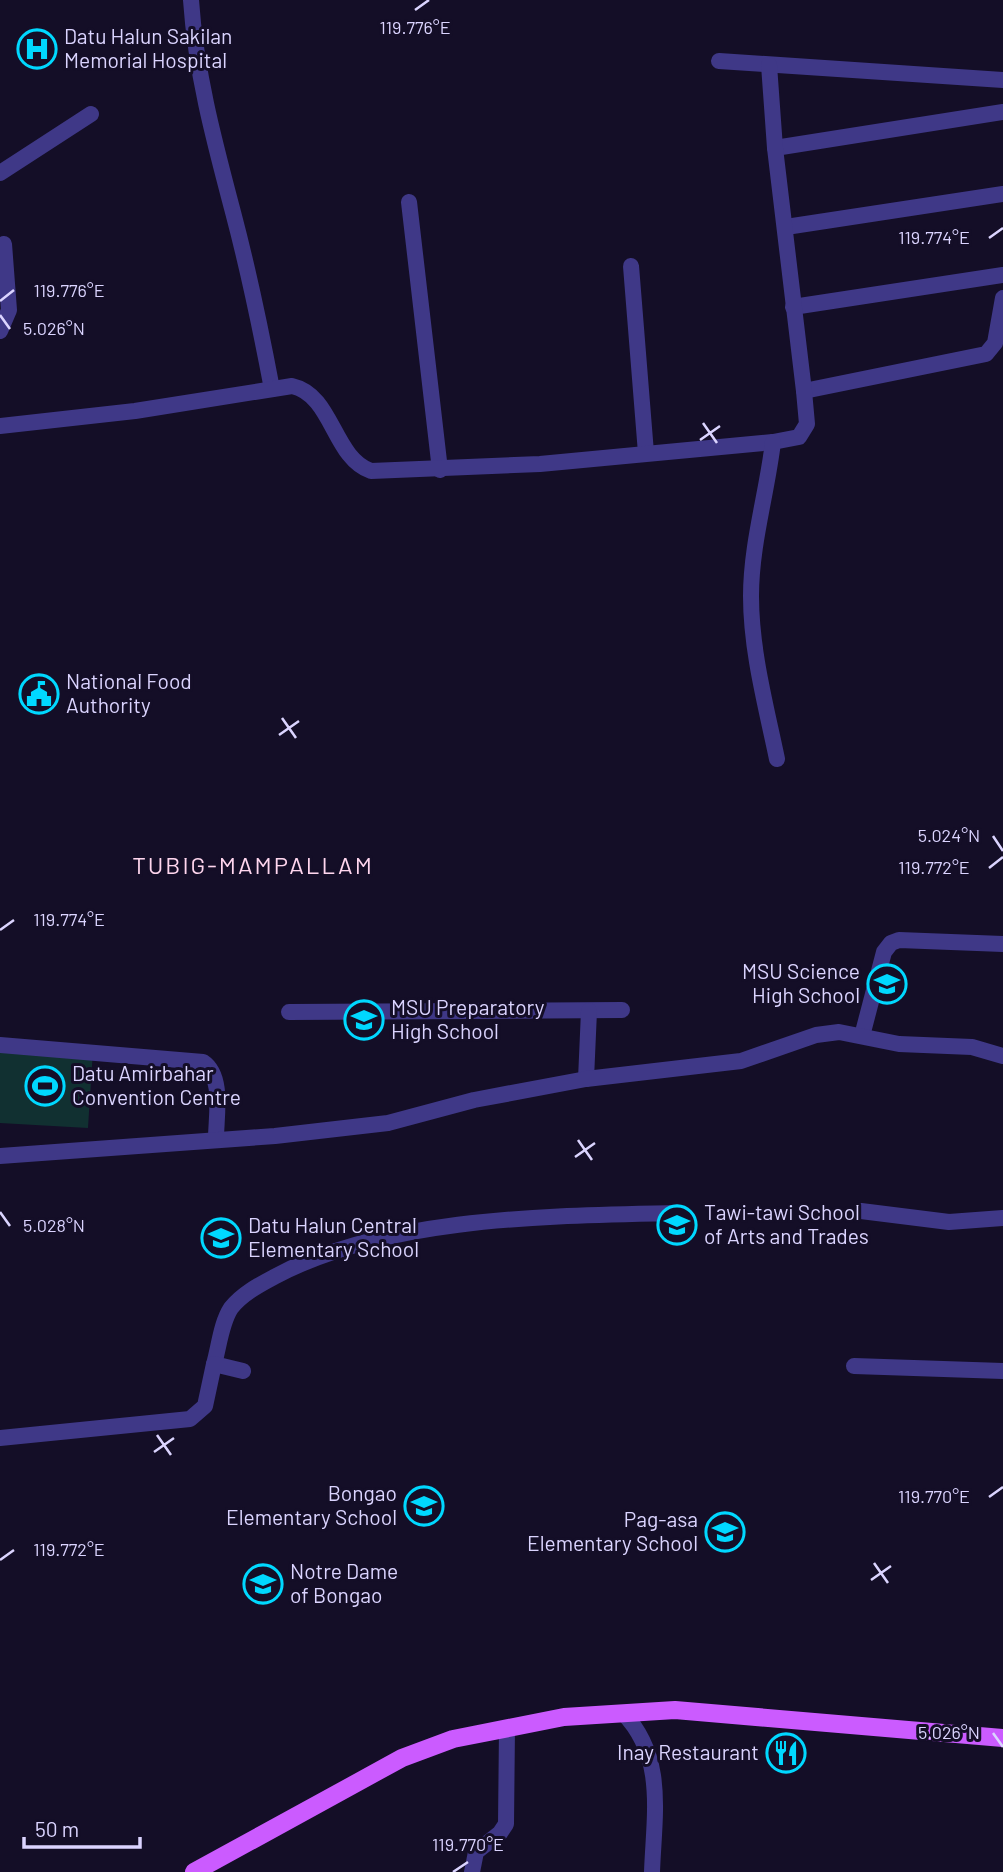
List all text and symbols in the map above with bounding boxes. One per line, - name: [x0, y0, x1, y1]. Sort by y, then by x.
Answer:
- text: 119.776°E: [379, 16, 451, 38]
- place label: Datu Halun Sakilan Memorial Hospital: [64, 23, 232, 72]
- hospital icon: Datu Halun Sakilan Memorial Hospital: [16, 28, 58, 70]
- text: 119.774°E: [898, 226, 970, 248]
- text: 119.776°E: [33, 279, 105, 301]
- text: 5.026°N: [23, 317, 85, 339]
- place label: National Food Authority: [66, 668, 192, 717]
- public building icon: National Food Authority: [18, 673, 60, 715]
- text: 5.024°N: [918, 824, 980, 846]
- district label: TUBIG-MAMPALLAM: [132, 850, 374, 879]
- text: 119.772°E: [898, 856, 970, 878]
- text: 119.774°E: [33, 908, 105, 930]
- place label: MSU Science High School: [742, 958, 860, 1007]
- school or university icon: MSU Science High School: [866, 963, 908, 1005]
- place label: MSU Preparatory High School: [391, 994, 545, 1043]
- school or university icon: MSU Preparatory High School: [343, 999, 385, 1041]
- place label: Datu Amirbahar Convention Centre: [72, 1060, 241, 1109]
- sports icon: Datu Amirbahar Convention Centre: [24, 1065, 66, 1107]
- place label: Tawi-tawi School of Arts and Trades: [704, 1199, 869, 1248]
- school or university icon: Tawi-tawi School of Arts and Trades: [656, 1204, 698, 1246]
- place label: Datu Halun Central Elementary School: [248, 1212, 419, 1261]
- text: 5.028°N: [23, 1214, 85, 1236]
- school or university icon: Datu Halun Central Elementary School: [200, 1217, 242, 1259]
- place label: Bongao Elementary School: [226, 1480, 397, 1529]
- school or university icon: Bongao Elementary School: [403, 1485, 445, 1527]
- text: 119.770°E: [898, 1485, 970, 1507]
- place label: Pag-asa Elementary School: [527, 1506, 698, 1555]
- school or university icon: Pag-asa Elementary School: [704, 1511, 746, 1553]
- text: 119.772°E: [33, 1538, 105, 1560]
- place label: Notre Dame of Bongao: [290, 1558, 398, 1607]
- school or university icon: Notre Dame of Bongao: [242, 1563, 284, 1605]
- text: 5.026°N: [918, 1721, 980, 1743]
- restaurant icon: Inay Restaurant: [765, 1732, 807, 1774]
- place label: Inay Restaurant: [617, 1739, 759, 1764]
- scale bar: [24, 1806, 140, 1850]
- text: 50 m: [35, 1816, 79, 1841]
- text: 119.770°E: [432, 1833, 504, 1855]

